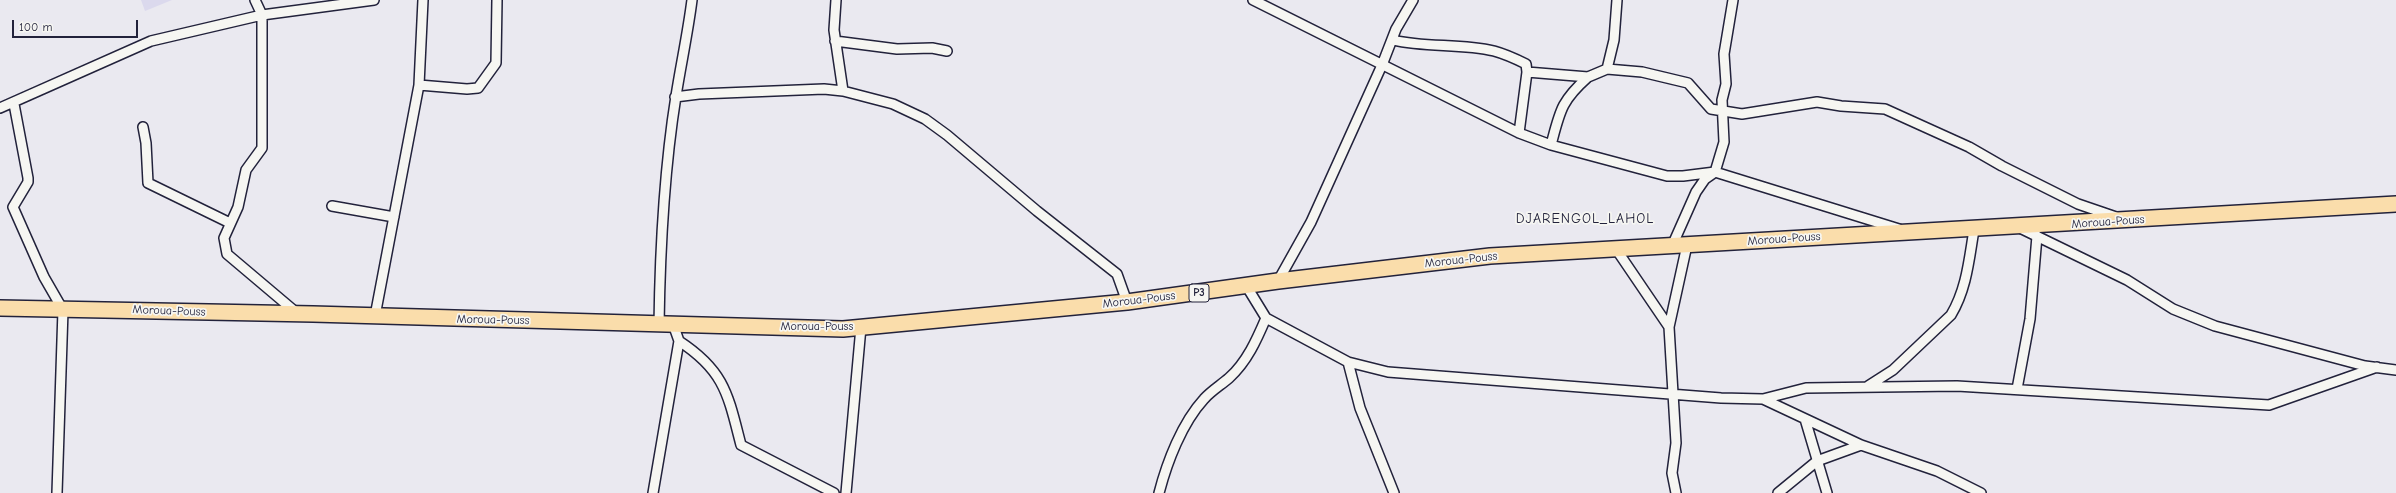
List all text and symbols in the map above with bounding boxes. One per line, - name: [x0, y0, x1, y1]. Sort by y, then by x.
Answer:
- scale bar: [14, 12, 140, 38]
- text: 100 m: [19, 20, 52, 34]
- district label: DJARENGOL_LAHOL: [1516, 211, 1654, 227]
- street label: Moroua-Pouss: [2071, 212, 2145, 232]
- street label: Moroua-Pouss: [1747, 229, 1821, 249]
- street label: Moroua-Pouss: [1424, 249, 1498, 271]
- road number: P3: [1189, 284, 1209, 302]
- street label: Moroua-Pouss: [1102, 288, 1176, 312]
- street label: Moroua-Pouss: [132, 303, 206, 319]
- street label: Moroua-Pouss: [456, 312, 530, 328]
- street label: Moroua-Pouss: [780, 320, 854, 334]

